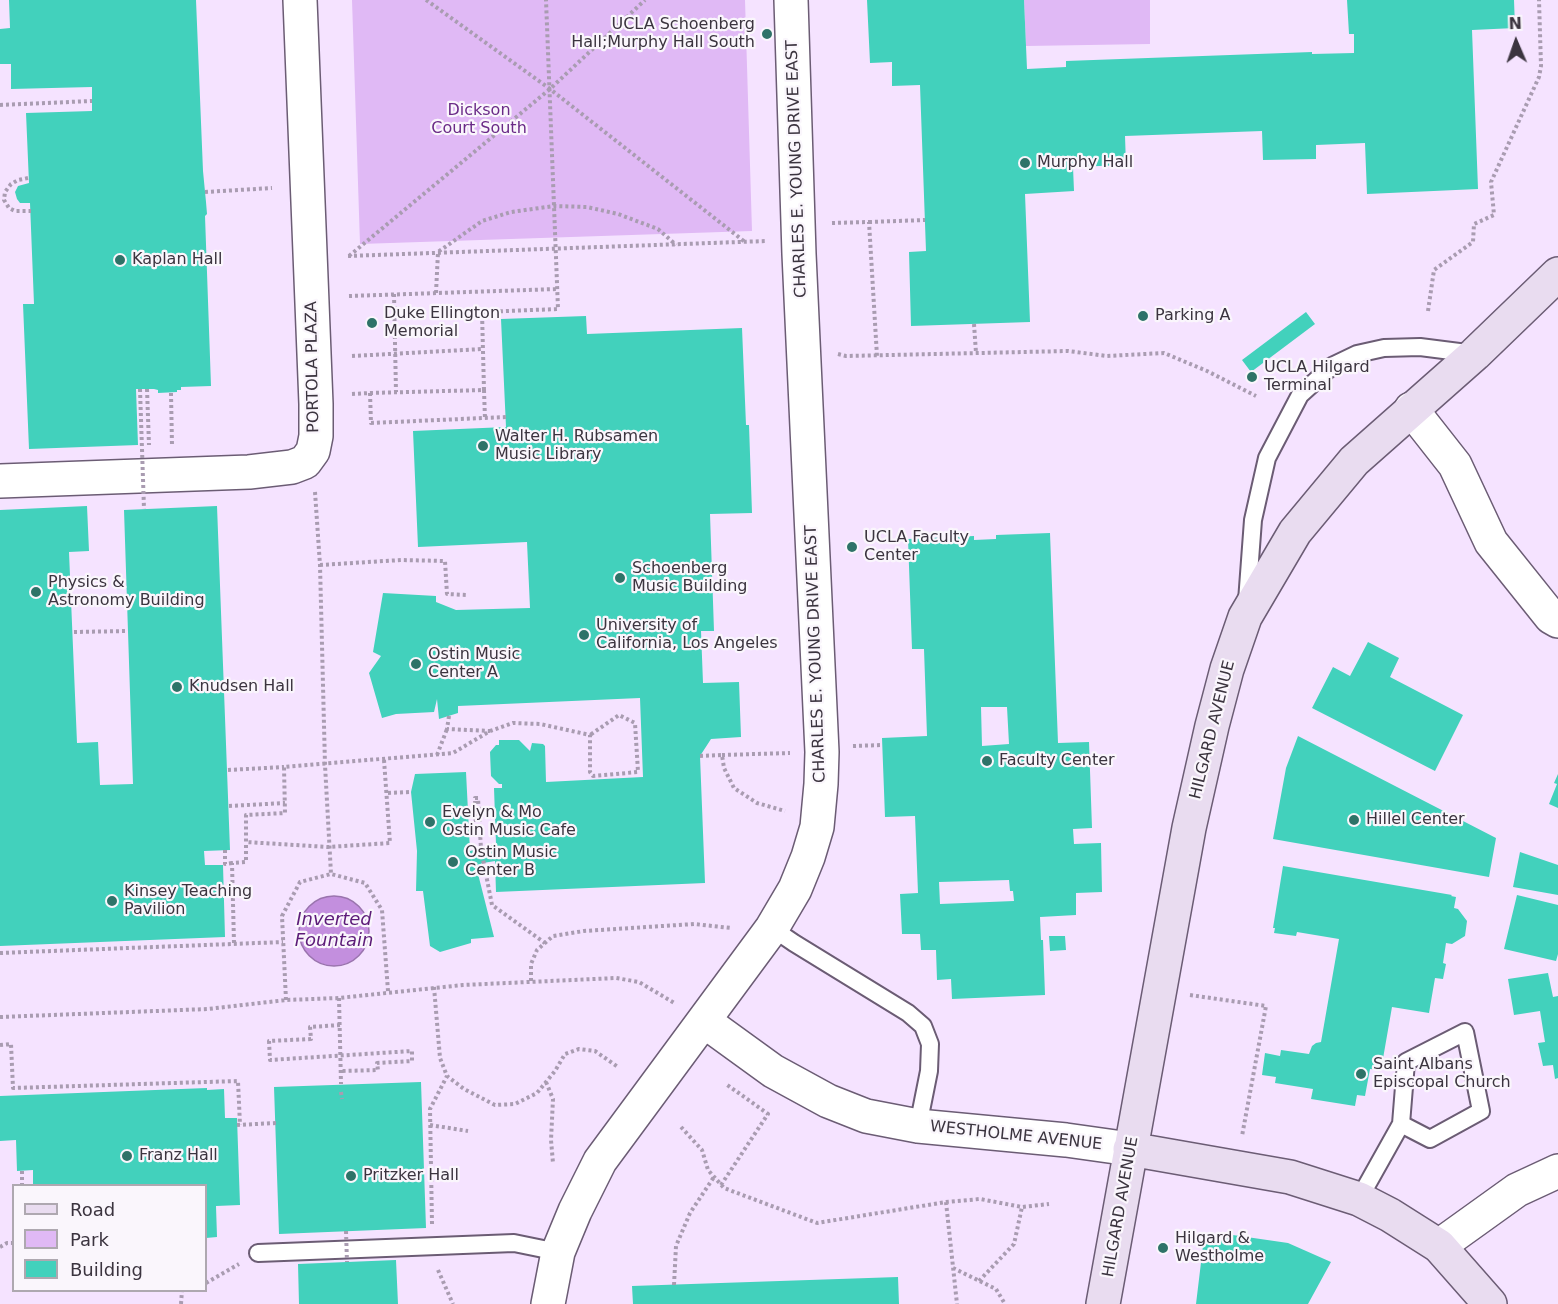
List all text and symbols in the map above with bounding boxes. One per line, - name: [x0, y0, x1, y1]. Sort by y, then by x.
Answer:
- north arrow: [1486, 12, 1546, 72]
- text: N: [1508, 14, 1522, 33]
- place label: UCLA Schoenberg Hall;Murphy Hall South: [571, 15, 755, 53]
- marker: UCLA Schoenberg Hall;Murphy Hall South: [760, 27, 774, 41]
- street label: CHARLES E. YOUNG DRIVE EAST: [783, 40, 811, 298]
- park label: Dickson Court South: [431, 101, 527, 139]
- place label: Murphy Hall: [1037, 153, 1133, 173]
- marker: Murphy Hall: [1018, 156, 1032, 170]
- place label: Kaplan Hall: [132, 250, 222, 270]
- marker: Kaplan Hall: [113, 253, 127, 267]
- street label: PORTOLA PLAZA: [302, 301, 324, 433]
- place label: Duke Ellington Memorial: [384, 304, 500, 342]
- place label: Parking A: [1155, 306, 1230, 326]
- marker: Parking A: [1136, 309, 1150, 323]
- marker: Duke Ellington Memorial: [365, 316, 379, 330]
- place label: UCLA Hilgard Terminal: [1264, 358, 1370, 396]
- marker: UCLA Hilgard Terminal: [1245, 370, 1259, 384]
- place label: Walter H. Rubsamen Music Library: [495, 427, 658, 465]
- marker: Walter H. Rubsamen Music Library: [476, 439, 490, 453]
- street label: CHARLES E. YOUNG DRIVE EAST: [802, 525, 830, 783]
- place label: UCLA Faculty Center: [864, 528, 969, 566]
- marker: UCLA Faculty Center: [845, 540, 859, 554]
- place label: Schoenberg Music Building: [632, 559, 748, 597]
- marker: Schoenberg Music Building: [613, 571, 627, 585]
- place label: Physics & Astronomy Building: [48, 573, 205, 611]
- marker: Physics & Astronomy Building: [29, 585, 43, 599]
- place label: University of California, Los Angeles: [596, 616, 778, 654]
- marker: University of California, Los Angeles: [577, 628, 591, 642]
- place label: Ostin Music Center A: [428, 645, 520, 683]
- marker: Ostin Music Center A: [409, 657, 423, 671]
- street label: HILGARD AVENUE: [1186, 659, 1240, 801]
- place label: Knudsen Hall: [189, 677, 294, 697]
- marker: Knudsen Hall: [170, 680, 184, 694]
- place label: Faculty Center: [999, 751, 1115, 771]
- marker: Faculty Center: [980, 754, 994, 768]
- place label: Evelyn & Mo Ostin Music Cafe: [442, 803, 576, 841]
- place label: Hillel Center: [1366, 810, 1465, 830]
- marker: Hillel Center: [1347, 813, 1361, 827]
- marker: Evelyn & Mo Ostin Music Cafe: [423, 815, 437, 829]
- place label: Ostin Music Center B: [465, 843, 557, 881]
- marker: Ostin Music Center B: [446, 855, 460, 869]
- place label: Kinsey Teaching Pavilion: [124, 882, 252, 920]
- marker: Kinsey Teaching Pavilion: [105, 894, 119, 908]
- water label: Inverted Fountain: [295, 909, 373, 952]
- place label: Saint Albans Episcopal Church: [1373, 1055, 1511, 1093]
- marker: Saint Albans Episcopal Church: [1354, 1067, 1368, 1081]
- street label: WESTHOLME AVENUE: [929, 1117, 1103, 1155]
- street label: HILGARD AVENUE: [1099, 1135, 1143, 1279]
- place label: Franz Hall: [139, 1146, 218, 1166]
- marker: Franz Hall: [120, 1149, 134, 1163]
- place label: Pritzker Hall: [363, 1166, 459, 1186]
- marker: Pritzker Hall: [344, 1169, 358, 1183]
- legend: [12, 1184, 207, 1292]
- text: Road: [70, 1199, 115, 1220]
- text: Park: [70, 1229, 109, 1250]
- place label: Hilgard & Westholme: [1175, 1229, 1264, 1267]
- marker: Hilgard & Westholme: [1156, 1241, 1170, 1255]
- text: Building: [70, 1259, 143, 1280]

